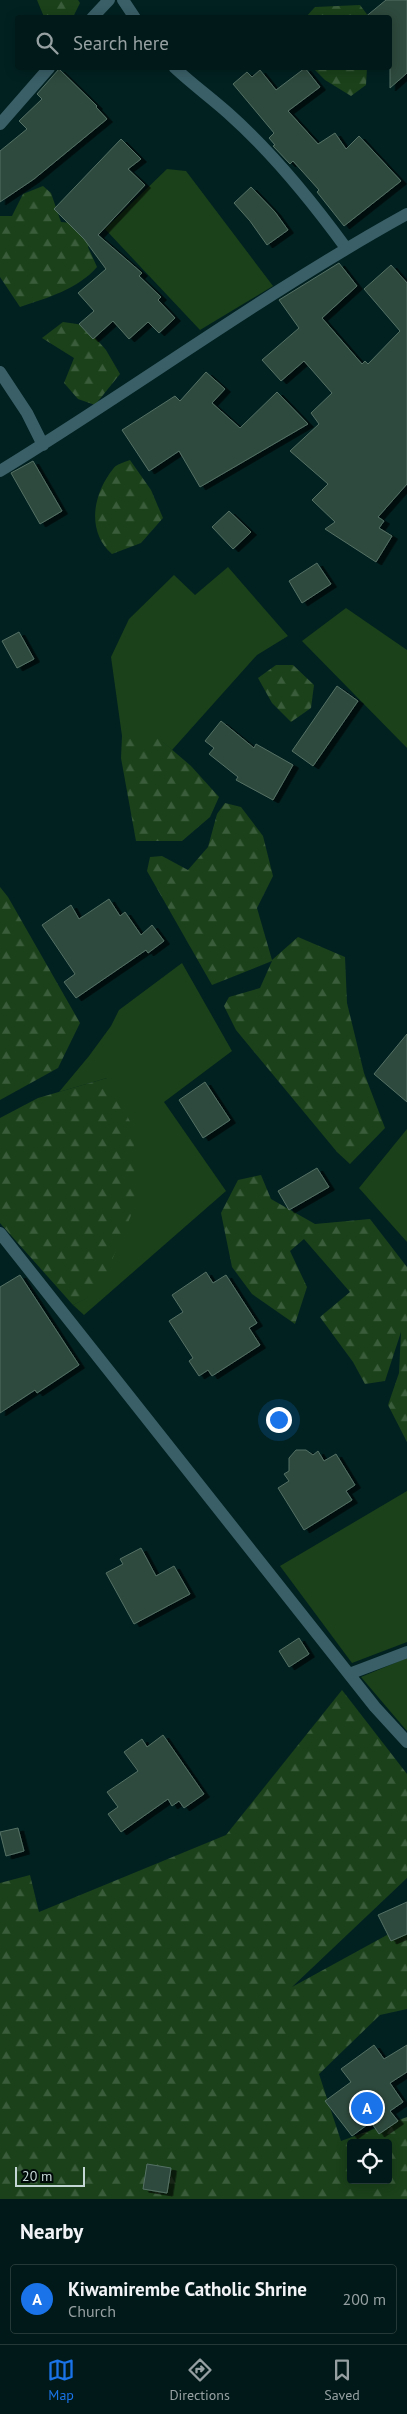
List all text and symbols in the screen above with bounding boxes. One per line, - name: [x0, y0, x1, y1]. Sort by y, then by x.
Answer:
- search box: [15, 15, 392, 70]
- icon: search: [33, 29, 61, 57]
- text: Search here: [73, 31, 169, 55]
- your location: [266, 1407, 292, 1433]
- pin: A: [351, 2089, 383, 2127]
- map controls: [347, 2139, 392, 2184]
- button: locate: [347, 2139, 392, 2184]
- scale bar: [15, 2164, 85, 2187]
- text: 20 m: [22, 2167, 52, 2185]
- text: Nearby: [20, 2218, 83, 2245]
- text: Kiwamirembe Catholic Shrine: [68, 2277, 307, 2301]
- text: A: [32, 2289, 42, 2309]
- text: 200 m: [343, 2289, 386, 2309]
- text: Church: [68, 2301, 116, 2321]
- tab: Map: [47, 2356, 75, 2404]
- tab: Directions: [169, 2356, 230, 2404]
- tab: Saved: [324, 2356, 360, 2404]

